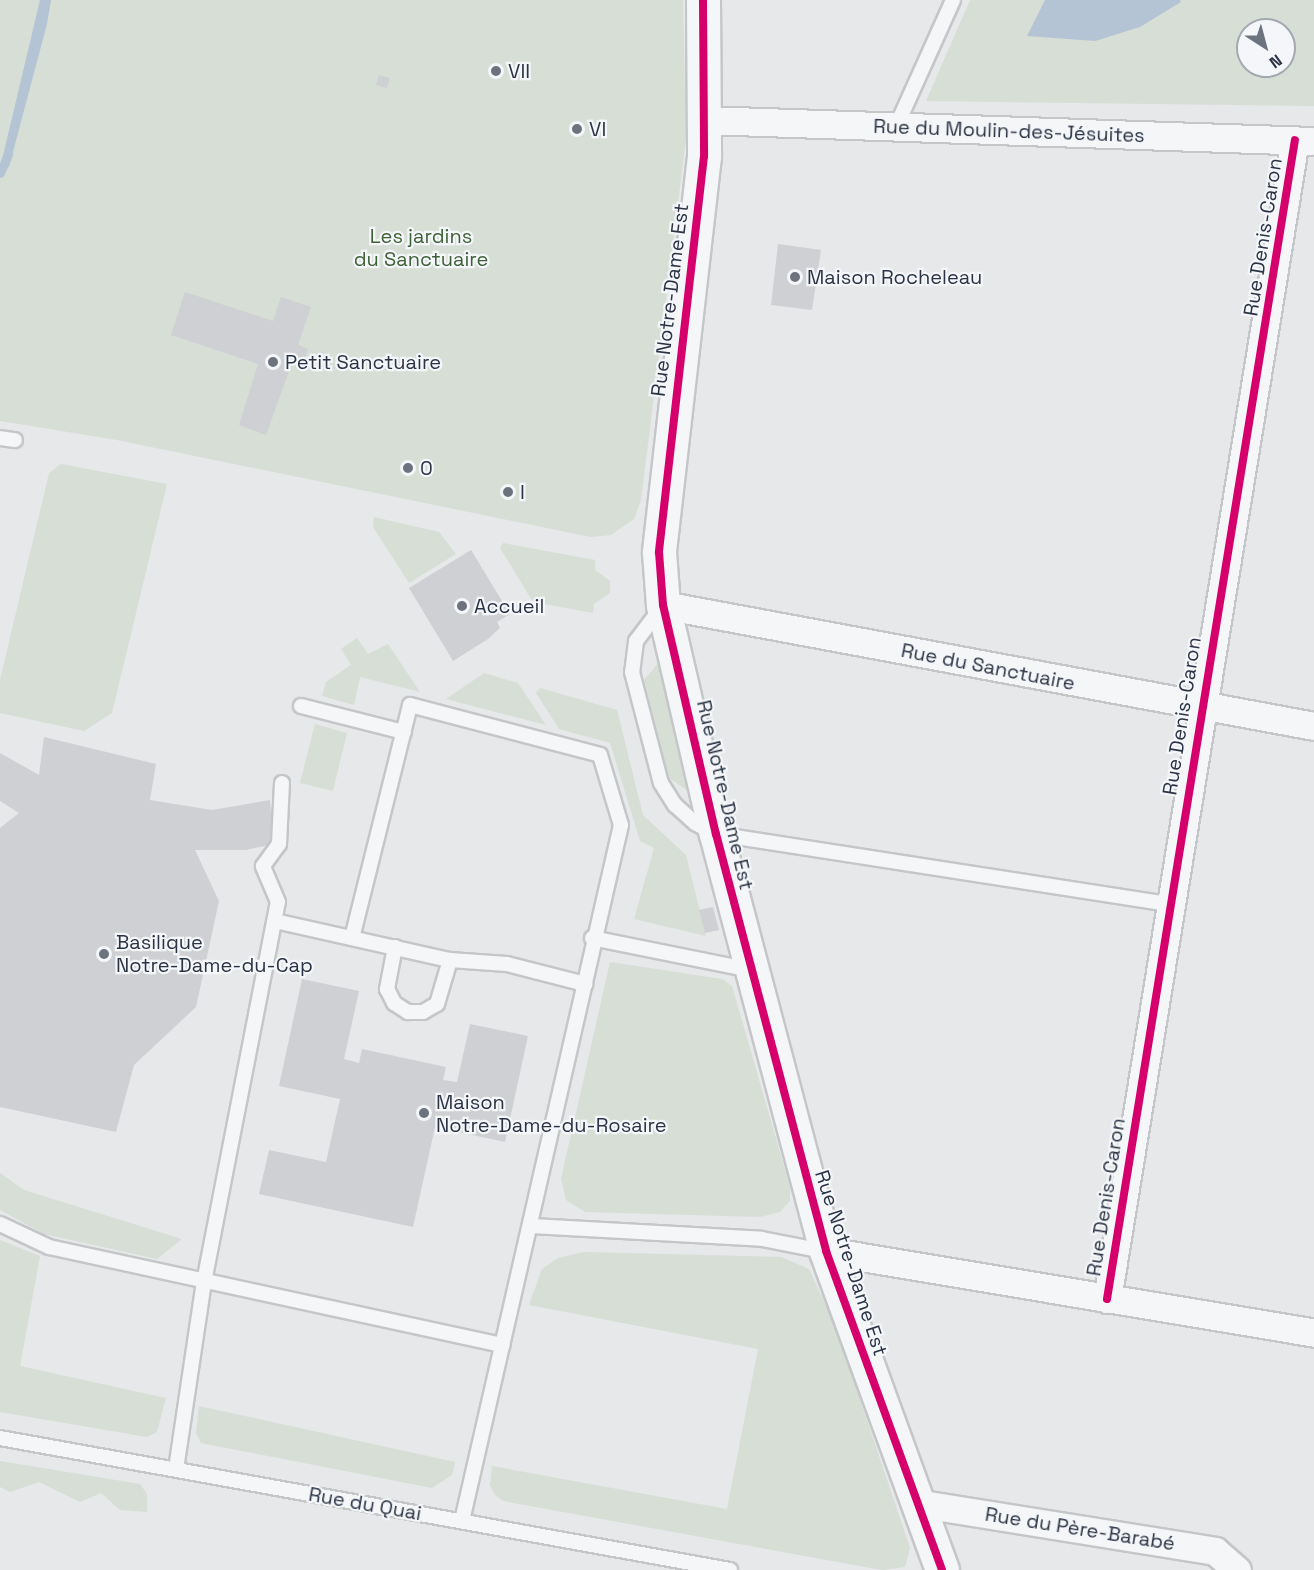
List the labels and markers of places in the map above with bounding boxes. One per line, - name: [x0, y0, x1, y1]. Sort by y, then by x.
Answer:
- place label: VII: [508, 59, 530, 83]
- marker: VII: [489, 64, 503, 78]
- place label: VI: [589, 117, 606, 141]
- marker: VI: [570, 122, 584, 136]
- place label: Maison Rocheleau: [807, 265, 982, 289]
- marker: Maison Rocheleau: [788, 270, 802, 284]
- place label: Petit Sanctuaire: [285, 350, 441, 374]
- marker: Petit Sanctuaire: [266, 355, 280, 369]
- place label: 0: [420, 456, 433, 480]
- marker: 0: [401, 461, 415, 475]
- place label: I: [520, 480, 525, 504]
- marker: I: [501, 485, 515, 499]
- place label: Accueil: [474, 594, 544, 618]
- marker: Accueil: [455, 599, 469, 613]
- place label: Basilique Notre-Dame-du-Cap: [116, 930, 313, 977]
- marker: Basilique Notre-Dame-du-Cap: [97, 947, 111, 961]
- place label: Maison Notre-Dame-du-Rosaire: [436, 1090, 667, 1137]
- marker: Maison Notre-Dame-du-Rosaire: [417, 1106, 431, 1120]

